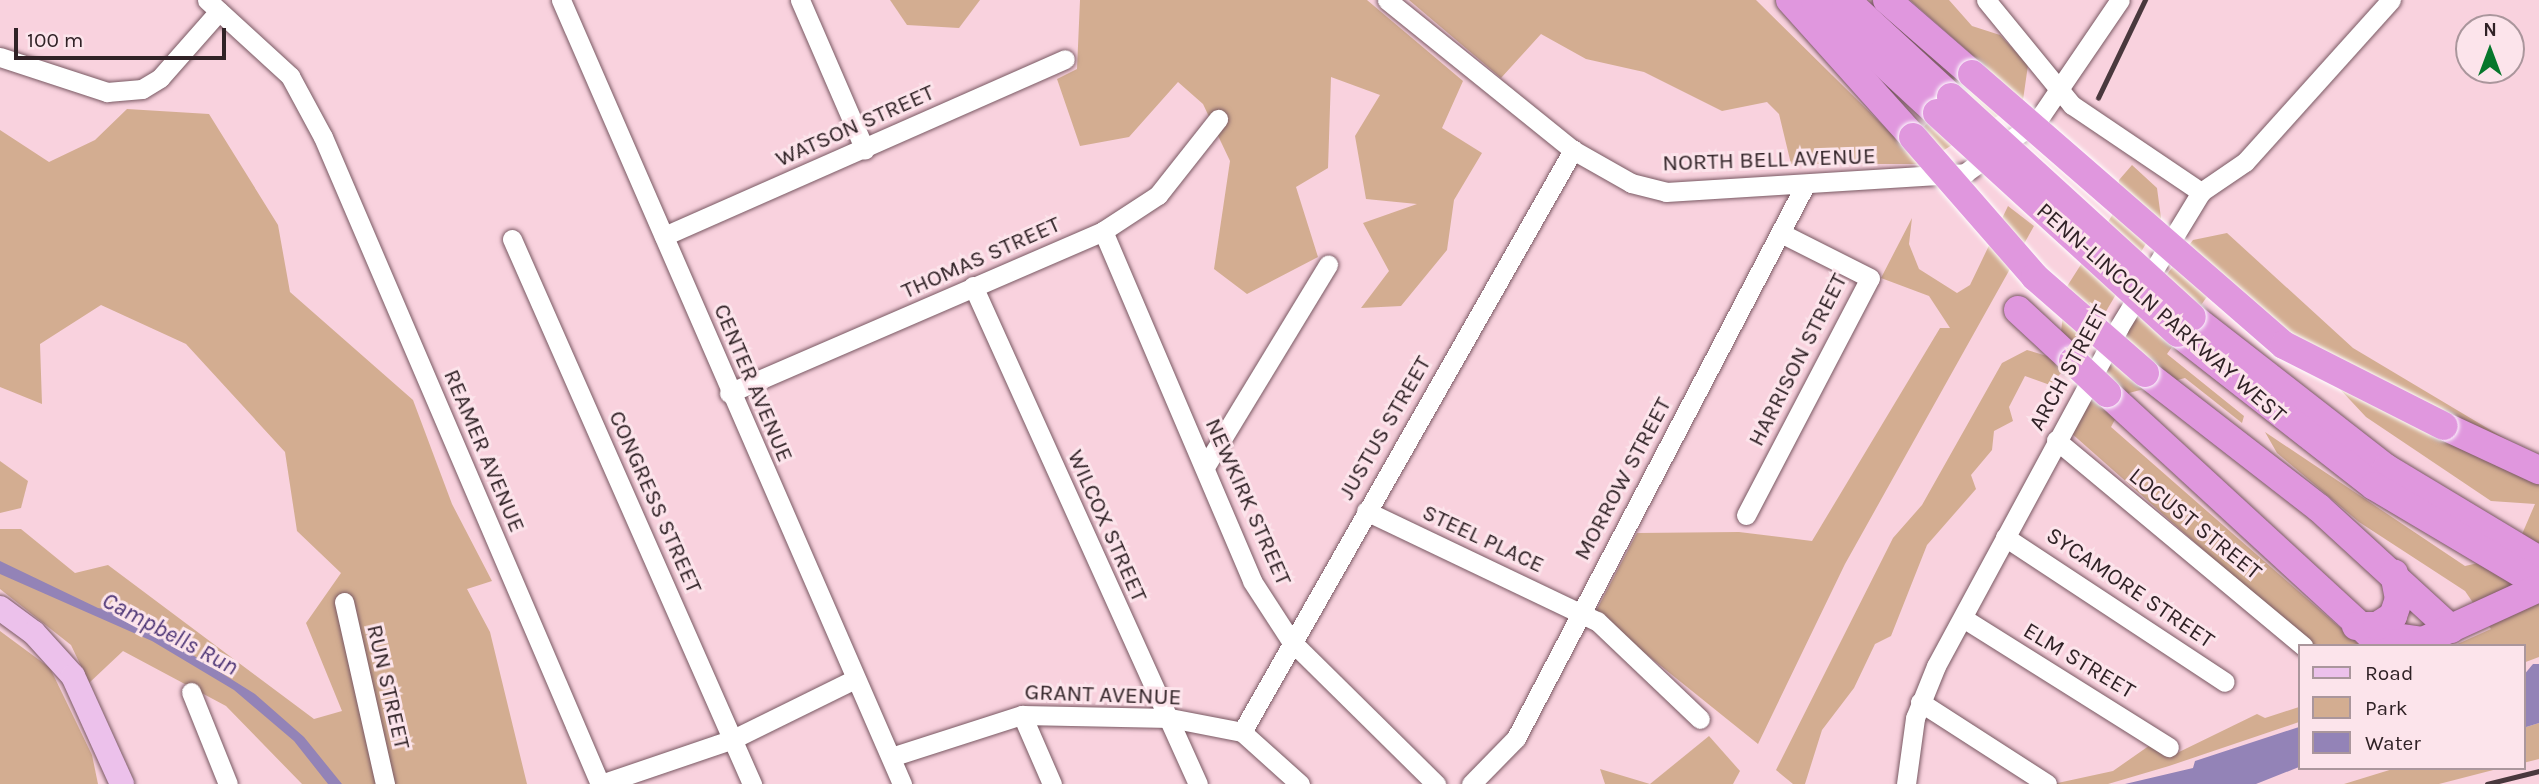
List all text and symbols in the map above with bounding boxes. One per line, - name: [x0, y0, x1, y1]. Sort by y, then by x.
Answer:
- scale bar: [18, 14, 229, 58]
- north arrow: [2455, 14, 2525, 84]
- text: N: [2483, 19, 2497, 41]
- text: 100 m: [27, 28, 84, 52]
- street label: WATSON STREET: [772, 79, 938, 173]
- street label: NORTH BELL AVENUE: [1662, 142, 1876, 178]
- street label: PENN-LINCOLN PARKWAY WEST: [2031, 197, 2291, 429]
- street label: THOMAS STREET: [897, 211, 1065, 305]
- street label: HARRISON STREET: [1743, 269, 1853, 451]
- street label: CENTER AVENUE: [707, 300, 799, 466]
- street label: ARCH STREET: [2023, 300, 2115, 436]
- street label: JUSTUS STREET: [1333, 351, 1437, 505]
- street label: REAMER AVENUE: [437, 365, 531, 537]
- street label: MORROW STREET: [1569, 393, 1677, 565]
- street label: CONGRESS STREET: [602, 407, 708, 597]
- street label: NEWKIRK STREET: [1199, 414, 1297, 590]
- street label: WILCOX STREET: [1061, 446, 1153, 606]
- street label: LOCUST STREET: [2123, 462, 2267, 586]
- street label: STEEL PLACE: [1418, 499, 1548, 579]
- street label: SYCAMORE STREET: [2041, 522, 2219, 654]
- water label: Campbells Run: [97, 586, 243, 682]
- street label: ELM STREET: [2018, 617, 2140, 705]
- street label: RUN STREET: [360, 622, 416, 752]
- legend: [2298, 644, 2525, 770]
- text: Road: [2365, 661, 2413, 685]
- street label: GRANT AVENUE: [1024, 678, 1182, 712]
- text: Park: [2365, 696, 2408, 720]
- text: Water: [2365, 731, 2421, 755]

